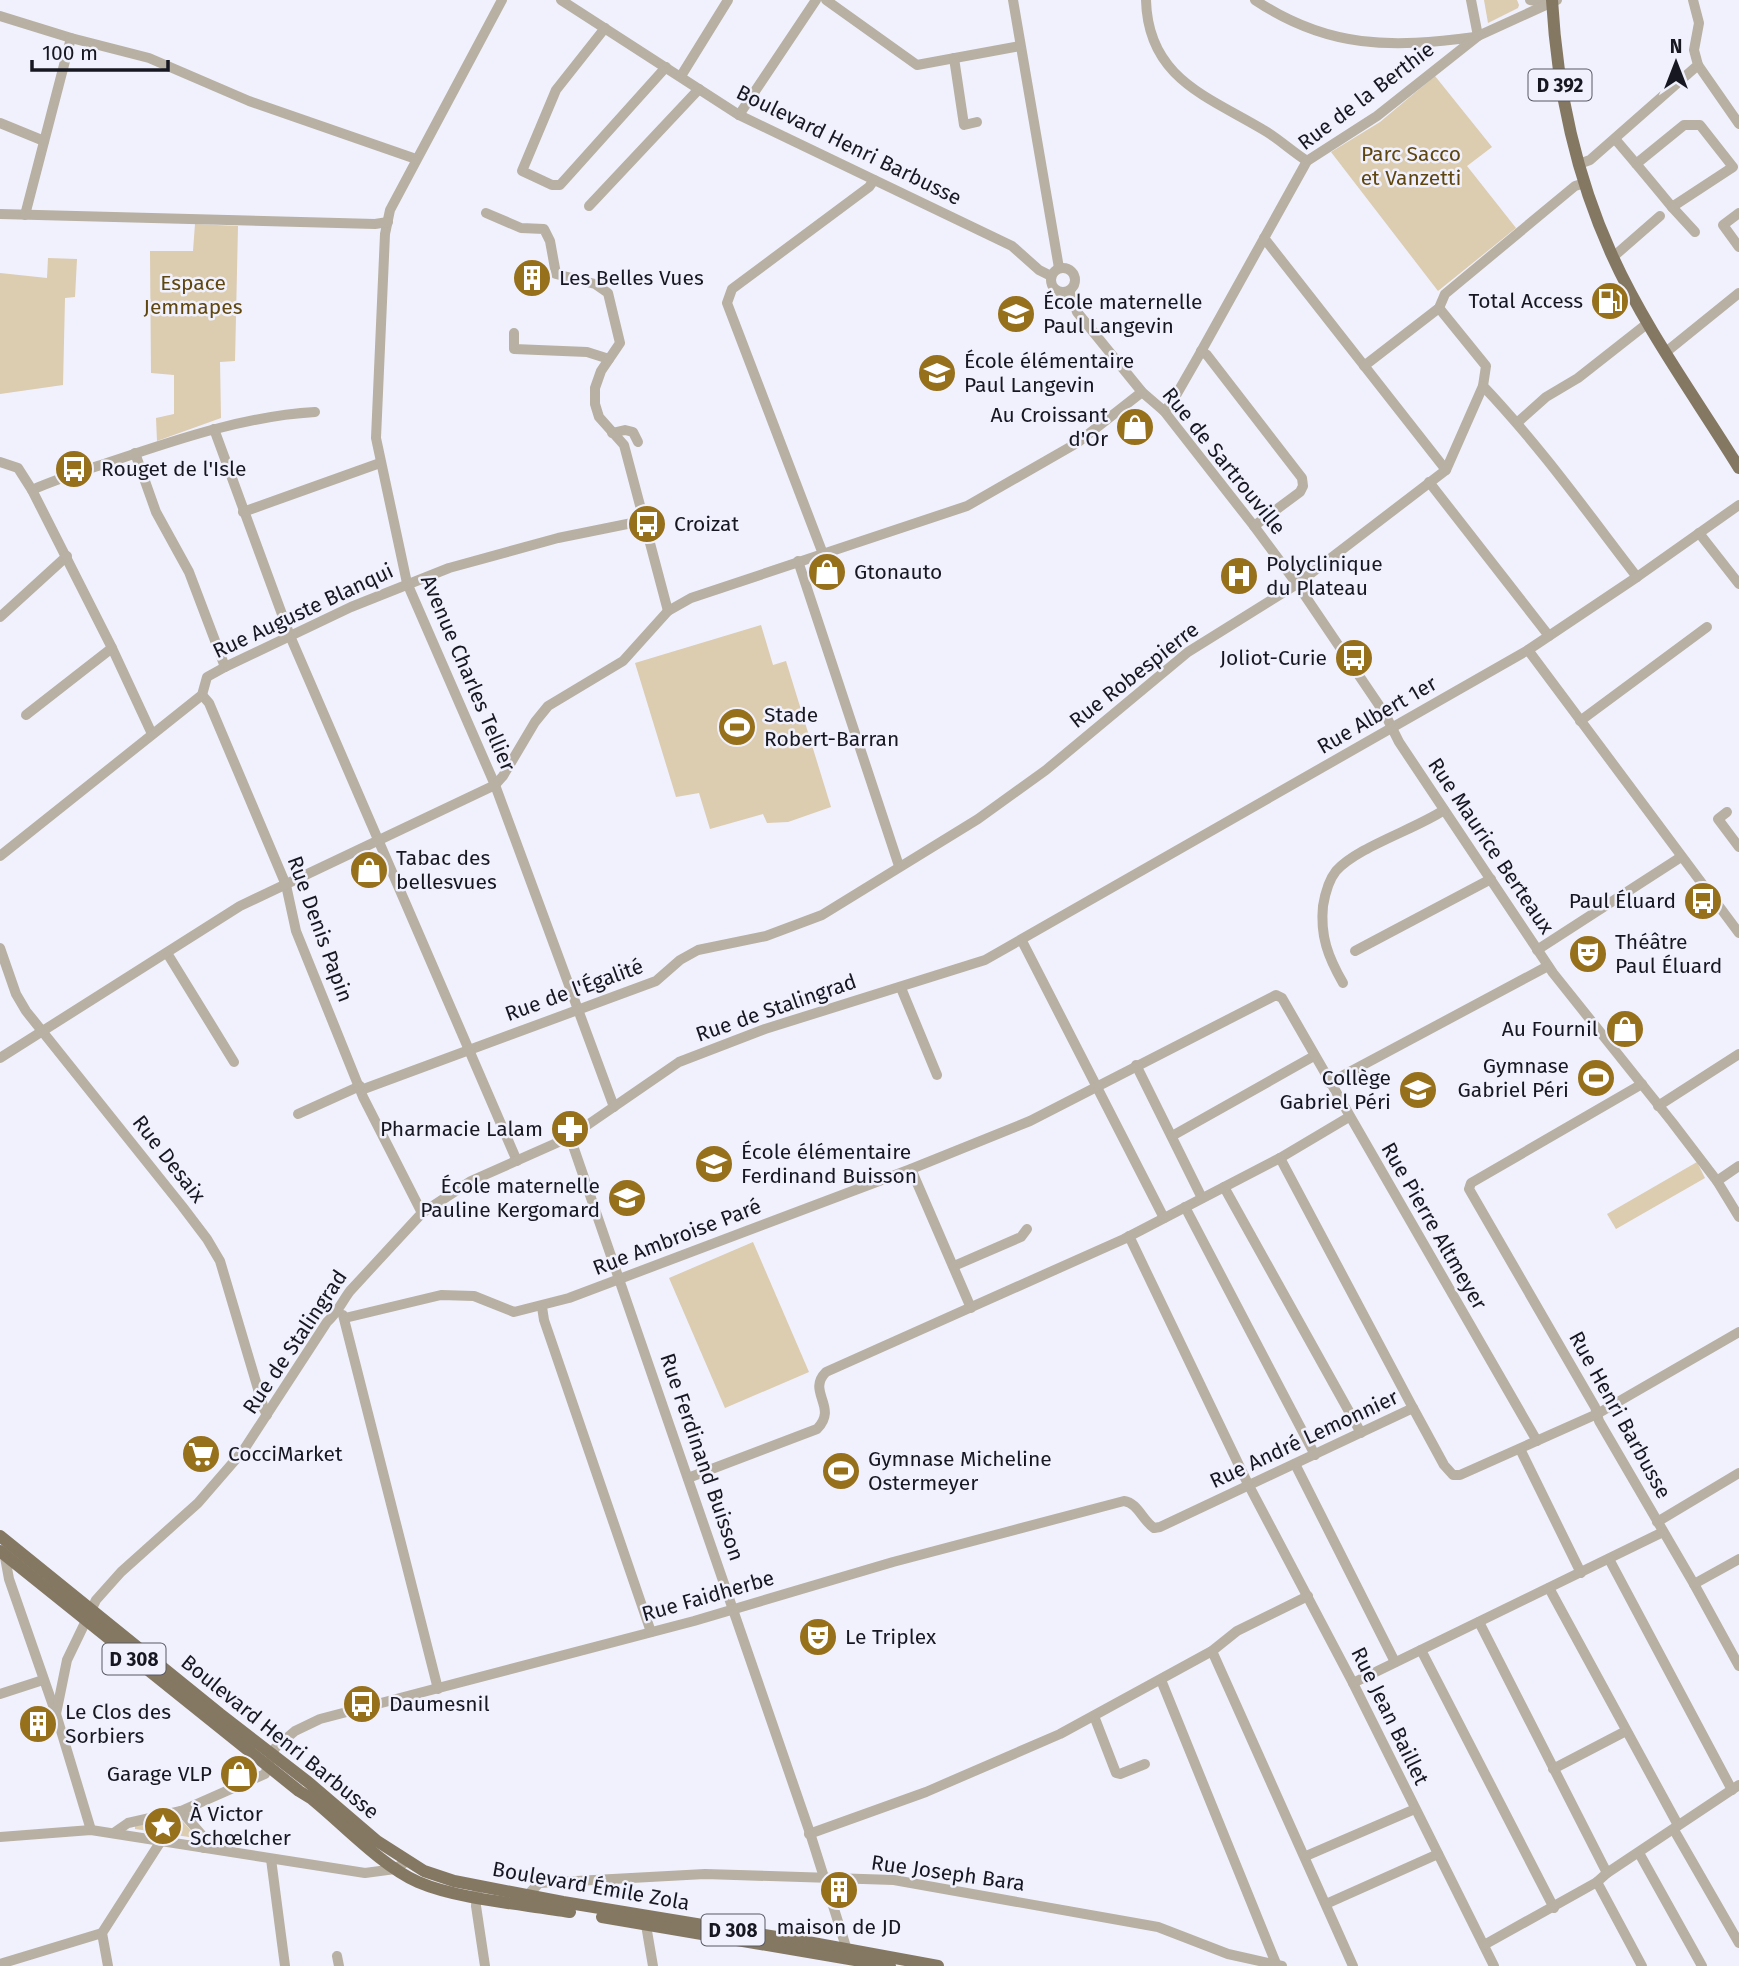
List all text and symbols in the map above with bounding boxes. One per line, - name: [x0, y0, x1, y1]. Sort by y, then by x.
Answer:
- scale bar: [32, 28, 168, 72]
- north arrow: [1641, 28, 1711, 98]
- text: N: [1670, 35, 1682, 58]
- street label: Rue de la Berthie: [1293, 36, 1439, 156]
- text: 100 m: [42, 40, 98, 66]
- road number: D 392: [1528, 69, 1592, 100]
- street label: Boulevard Henri Barbusse: [732, 79, 966, 211]
- park label: Parc Sacco et Vanzetti: [1361, 141, 1461, 191]
- building icon: Les Belles Vues: [511, 257, 553, 299]
- place label: Les Belles Vues: [559, 265, 704, 291]
- park label: Espace Jemmapes: [144, 270, 243, 320]
- fuel station icon: Total Access: [1589, 280, 1631, 322]
- place label: Total Access: [1469, 288, 1583, 314]
- place label: École maternelle Paul Langevin: [1043, 289, 1202, 339]
- school or university icon: École maternelle Paul Langevin: [995, 293, 1037, 335]
- place label: École élémentaire Paul Langevin: [964, 348, 1134, 398]
- school or university icon: École élémentaire Paul Langevin: [916, 352, 958, 394]
- street label: Rue de Sartrouville: [1157, 382, 1291, 540]
- place label: Au Croissant d'Or: [991, 402, 1108, 452]
- shop icon: Au Croissant d'Or: [1114, 406, 1156, 448]
- bus stop icon: Rouget de l'Isle: [53, 448, 95, 490]
- place label: Rouget de l'Isle: [101, 456, 247, 482]
- bus stop icon: Croizat: [626, 503, 668, 545]
- place label: Croizat: [674, 511, 739, 537]
- shop icon: Gtonauto: [806, 551, 848, 593]
- place label: Polyclinique du Plateau: [1266, 551, 1383, 601]
- hospital icon: Polyclinique du Plateau: [1218, 555, 1260, 597]
- street label: Rue Auguste Blanqui: [208, 558, 398, 664]
- place label: Gtonauto: [854, 559, 942, 585]
- street label: Avenue Charles Tellier: [415, 571, 521, 775]
- street label: Rue Robespierre: [1064, 616, 1204, 734]
- bus stop icon: Joliot-Curie: [1333, 637, 1375, 679]
- place label: Joliot-Curie: [1220, 645, 1327, 671]
- street label: Rue Albert 1er: [1313, 670, 1441, 760]
- place label: Stade Robert-Barran: [764, 702, 899, 752]
- sports icon: Stade Robert-Barran: [716, 706, 758, 748]
- street label: Rue Maurice Berteaux: [1422, 753, 1560, 940]
- place label: Tabac des bellesvues: [396, 845, 497, 895]
- shop icon: Tabac des bellesvues: [348, 849, 390, 891]
- street label: Rue Denis Papin: [282, 852, 358, 1006]
- bus stop icon: Paul Éluard: [1682, 880, 1724, 922]
- place label: Paul Éluard: [1569, 888, 1676, 914]
- place label: Théâtre Paul Éluard: [1615, 929, 1722, 979]
- theatre icon: Théâtre Paul Éluard: [1567, 933, 1609, 975]
- street label: Rue de l'Égalité: [501, 953, 647, 1027]
- street label: Rue de Stalingrad: [692, 968, 860, 1048]
- shop icon: Au Fournil: [1604, 1008, 1646, 1050]
- place label: Au Fournil: [1502, 1016, 1598, 1042]
- place label: Gymnase Gabriel Péri: [1458, 1053, 1569, 1103]
- sports icon: Gymnase Gabriel Péri: [1575, 1057, 1617, 1099]
- place label: Collège Gabriel Péri: [1280, 1065, 1391, 1115]
- school or university icon: Collège Gabriel Péri: [1397, 1069, 1439, 1111]
- pharmacy icon: Pharmacie Lalam: [549, 1108, 591, 1150]
- street label: Rue Desaix: [127, 1110, 212, 1209]
- place label: Pharmacie Lalam: [380, 1116, 543, 1142]
- street label: Rue Pierre Altmeyer: [1375, 1138, 1493, 1314]
- place label: École élémentaire Ferdinand Buisson: [741, 1139, 917, 1189]
- school or university icon: École élémentaire Ferdinand Buisson: [693, 1143, 735, 1185]
- place label: École maternelle Pauline Kergomard: [420, 1173, 600, 1223]
- school or university icon: École maternelle Pauline Kergomard: [606, 1177, 648, 1219]
- street label: Rue Ambroise Paré: [589, 1193, 765, 1281]
- street label: Rue de Stalingrad: [237, 1265, 353, 1419]
- street label: Rue Henri Barbusse: [1563, 1327, 1677, 1503]
- street label: Rue Ferdinand Buisson: [654, 1350, 750, 1564]
- street label: Rue André Lemonnier: [1206, 1384, 1402, 1494]
- supermarket icon: CocciMarket: [180, 1433, 222, 1475]
- place label: CocciMarket: [228, 1441, 343, 1467]
- place label: Gymnase Micheline Ostermeyer: [868, 1446, 1052, 1496]
- sports icon: Gymnase Micheline Ostermeyer: [820, 1450, 862, 1492]
- street label: Rue Faidherbe: [639, 1565, 777, 1627]
- theatre icon: Le Triplex: [797, 1616, 839, 1658]
- place label: Le Triplex: [845, 1624, 937, 1650]
- street label: Rue Jean Baillet: [1345, 1643, 1435, 1790]
- road number: D 308: [102, 1644, 166, 1674]
- street label: Boulevard Henri Barbusse: [176, 1649, 384, 1825]
- bus stop icon: Daumesnil: [341, 1683, 383, 1725]
- place label: Daumesnil: [389, 1691, 490, 1717]
- place label: Le Clos des Sorbiers: [65, 1699, 171, 1749]
- building icon: Le Clos des Sorbiers: [17, 1703, 59, 1745]
- shop icon: Garage VLP: [218, 1753, 260, 1795]
- place label: Garage VLP: [107, 1761, 212, 1787]
- place label: À Victor Schœlcher: [190, 1801, 291, 1851]
- place icon: À Victor Schœlcher: [142, 1805, 184, 1847]
- street label: Rue Joseph Bara: [869, 1849, 1027, 1897]
- street label: Boulevard Émile Zola: [490, 1856, 692, 1916]
- building icon: maison de JD: [818, 1869, 860, 1911]
- road number: D 308: [702, 1914, 764, 1946]
- place label: maison de JD: [777, 1914, 901, 1940]

